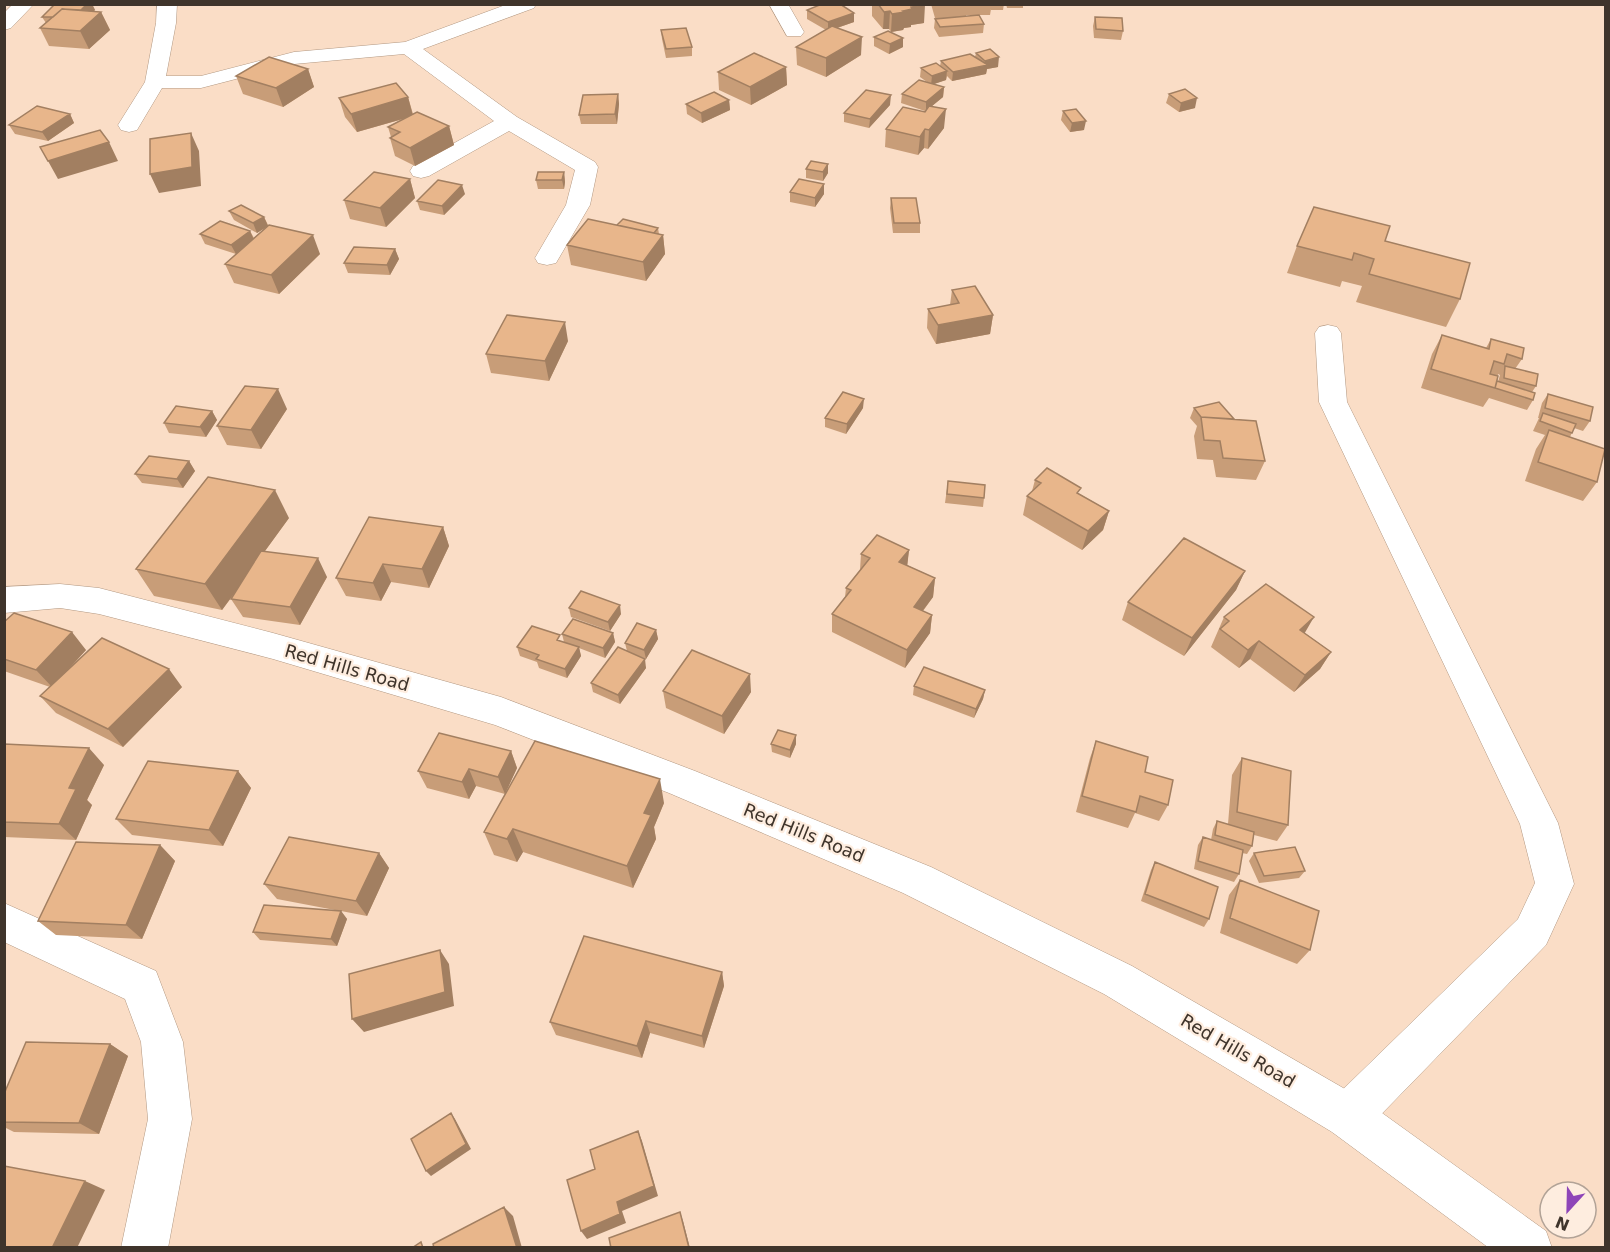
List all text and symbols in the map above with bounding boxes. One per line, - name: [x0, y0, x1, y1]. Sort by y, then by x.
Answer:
- street label: Red Hills Road: [282, 640, 412, 695]
- street label: Red Hills Road: [741, 799, 868, 866]
- street label: Red Hills Road: [1177, 1009, 1299, 1092]
- north arrow: [1538, 1180, 1598, 1240]
- text: N: [1553, 1212, 1572, 1235]

